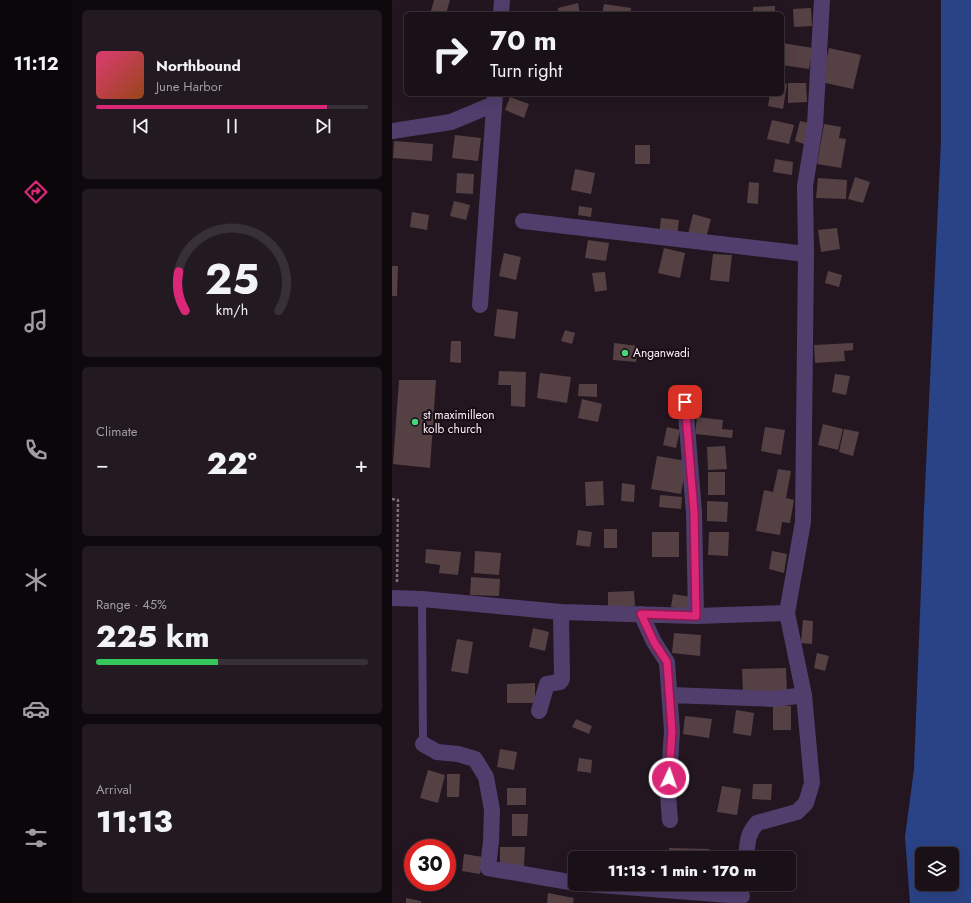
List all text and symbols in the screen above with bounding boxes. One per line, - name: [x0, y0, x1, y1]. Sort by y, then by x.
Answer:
- text: 70 m: [490, 20, 557, 61]
- icon: right: [424, 28, 476, 80]
- text: 11:12: [13, 51, 59, 77]
- text: Northbound: [156, 55, 241, 77]
- text: Turn right: [490, 58, 562, 84]
- text: June Harbor: [156, 77, 222, 96]
- icon: previous: [130, 115, 152, 137]
- icon: pause: [221, 115, 243, 137]
- icon: next: [312, 115, 334, 137]
- icon: directions: [22, 178, 50, 206]
- text: 25: [205, 249, 259, 310]
- text: km/h: [216, 299, 248, 319]
- icon: music: [22, 307, 50, 335]
- place label: Anganwadi: [633, 344, 690, 362]
- marker: Anganwadi: [620, 348, 630, 358]
- pin: [668, 385, 702, 419]
- icon: arrive: [674, 391, 696, 413]
- place label: st maximilleon kolb church: [423, 406, 495, 438]
- marker: st maximilleon kolb church: [410, 417, 420, 427]
- text: Climate: [96, 422, 137, 441]
- icon: phone: [22, 436, 50, 464]
- text: 22°: [207, 442, 257, 485]
- text: −: [96, 448, 109, 480]
- text: +: [354, 448, 368, 480]
- icon: climate: [22, 566, 50, 594]
- text: Range · 45%: [96, 595, 167, 614]
- text: 225 km: [96, 615, 210, 658]
- icon: car: [22, 695, 50, 723]
- position arrow: [648, 757, 690, 799]
- text: Arrival: [96, 780, 132, 799]
- text: 11:13: [96, 800, 173, 843]
- icon: filters: [22, 824, 50, 852]
- speed limit sign: 30: [404, 839, 456, 891]
- map controls: [915, 847, 959, 891]
- button: layers: [915, 847, 959, 891]
- text: 11:13 · 1 min · 170 m: [608, 860, 756, 882]

